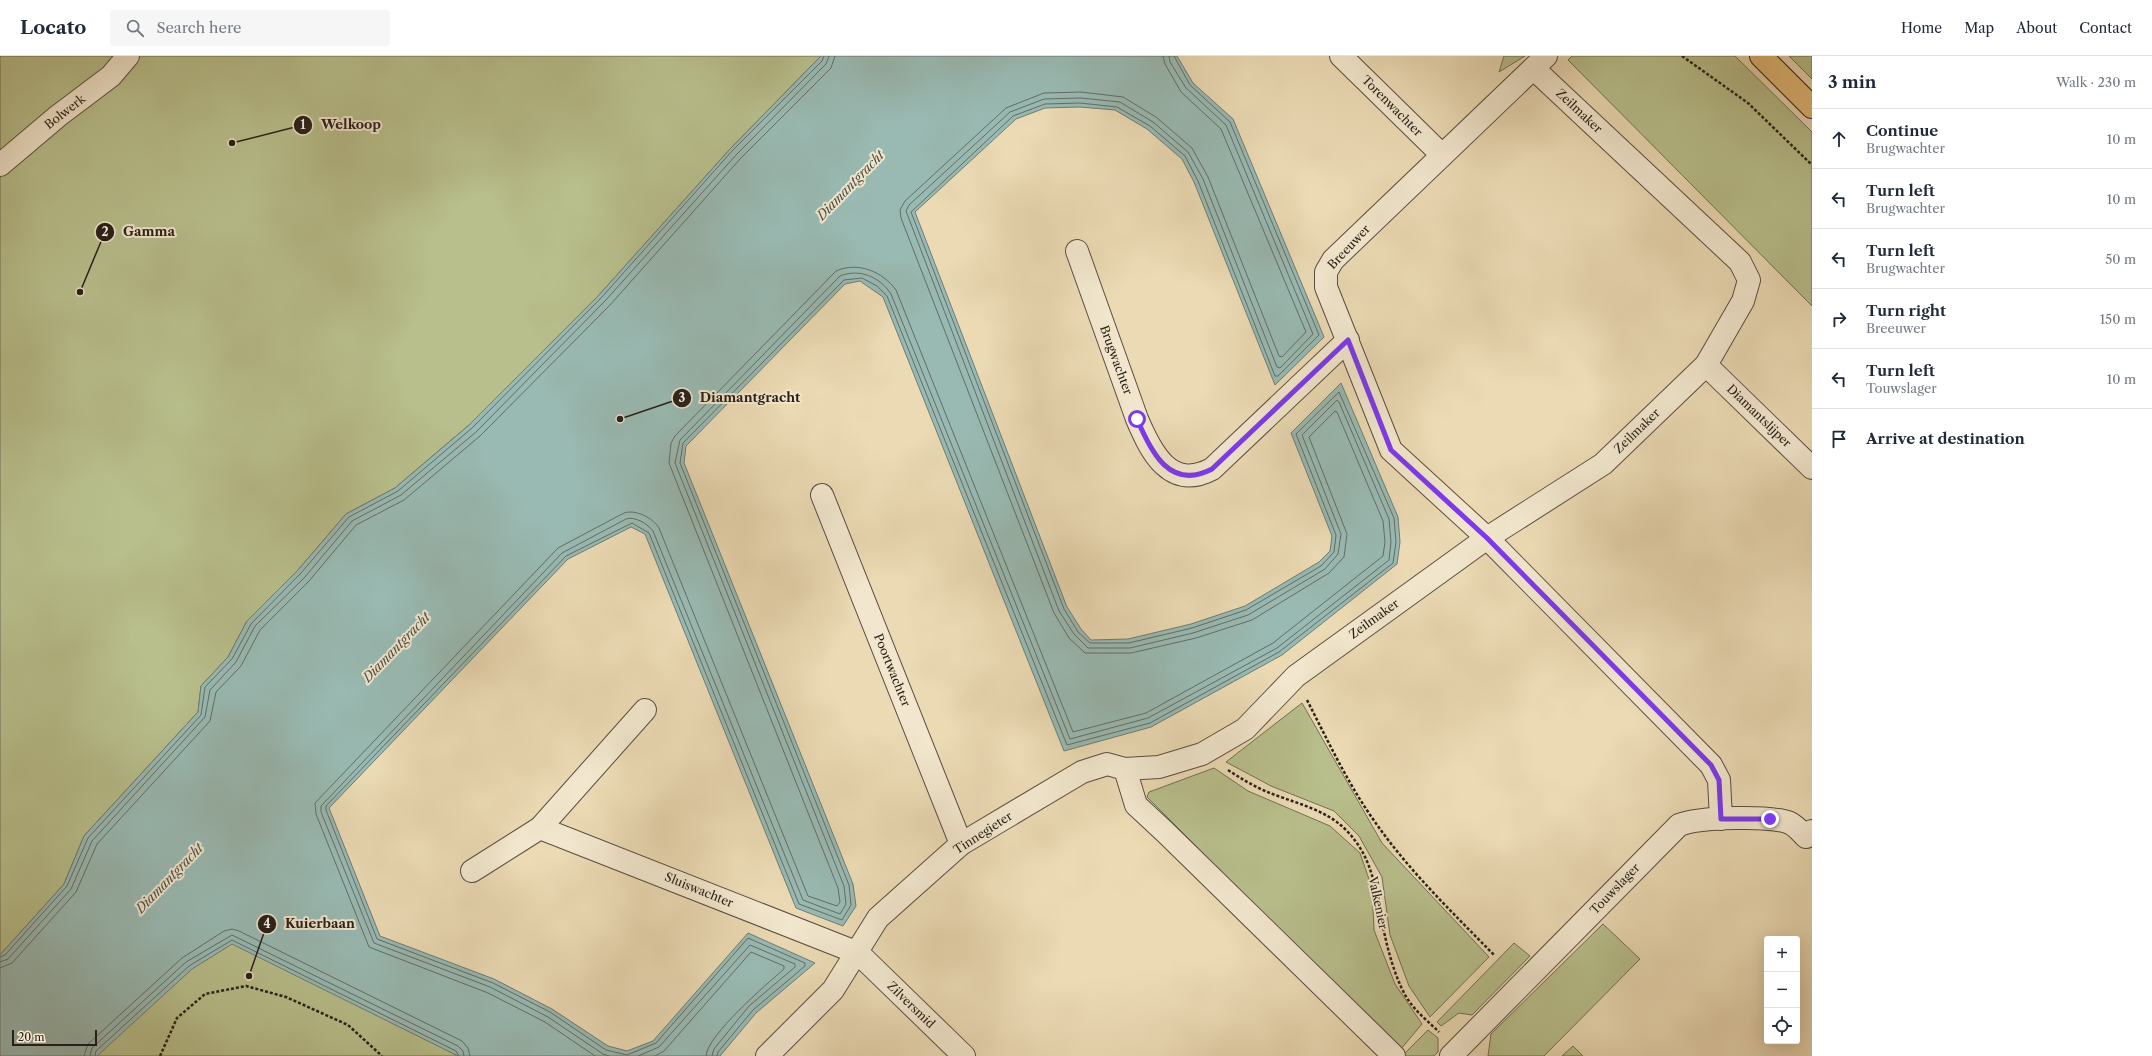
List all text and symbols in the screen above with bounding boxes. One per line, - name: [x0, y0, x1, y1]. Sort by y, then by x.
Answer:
- search box: [110, 10, 390, 46]
- text: Locato: [20, 16, 86, 39]
- icon: search: [124, 17, 146, 39]
- text: Search here: [156, 18, 241, 37]
- text: Home: [1901, 19, 1942, 37]
- text: Map: [1964, 19, 1994, 37]
- text: About: [2016, 19, 2057, 37]
- text: Contact: [2079, 19, 2132, 37]
- street label: Torenwachter: [1359, 72, 1426, 139]
- text: 3 min: [1828, 72, 1877, 92]
- text: Walk · 230 m: [2056, 74, 2136, 90]
- street label: Zeilmaker: [1553, 85, 1606, 136]
- street label: Bolwerk: [41, 90, 89, 132]
- callout: Welkoop: [293, 112, 389, 137]
- text: Welkoop: [320, 116, 381, 132]
- text: 1: [300, 117, 306, 132]
- text: Continue: [1866, 121, 1938, 140]
- icon: ahead: [1828, 128, 1850, 150]
- text: 10 m: [2107, 131, 2136, 147]
- text: Brugwachter: [1866, 140, 1945, 156]
- water label: Diamantgracht: [812, 146, 888, 224]
- text: Turn left: [1866, 181, 1935, 200]
- icon: left: [1828, 188, 1850, 210]
- text: 10 m: [2107, 191, 2136, 207]
- text: Brugwachter: [1866, 200, 1945, 216]
- callout: Gamma: [95, 219, 183, 244]
- street label: Breeuwer: [1324, 221, 1373, 272]
- text: Gamma: [123, 223, 175, 239]
- text: 2: [101, 224, 109, 239]
- text: Turn left: [1866, 241, 1935, 260]
- icon: left: [1828, 248, 1850, 270]
- text: 50 m: [2105, 251, 2136, 267]
- text: Brugwachter: [1866, 260, 1945, 276]
- text: Turn right: [1866, 301, 1946, 320]
- icon: right: [1828, 308, 1850, 330]
- text: 150 m: [2100, 311, 2136, 327]
- text: Breeuwer: [1866, 320, 1926, 336]
- street label: Brugwachter: [1097, 323, 1136, 397]
- text: Turn left: [1866, 361, 1935, 380]
- icon: left: [1828, 368, 1850, 390]
- text: 10 m: [2107, 371, 2136, 387]
- text: Touwslager: [1866, 380, 1937, 396]
- street label: Diamantslijper: [1724, 381, 1795, 450]
- callout: Diamantgracht: [672, 385, 808, 410]
- text: Diamantgracht: [700, 389, 801, 405]
- text: 3: [679, 390, 686, 405]
- street label: Zeilmaker: [1611, 405, 1663, 456]
- route start: [1128, 410, 1146, 428]
- icon: arrive: [1828, 428, 1850, 450]
- text: Arrive at destination: [1866, 429, 2025, 448]
- street label: Zeilmaker: [1346, 596, 1401, 642]
- water label: Diamantgracht: [358, 608, 434, 686]
- street label: Poortwachter: [871, 631, 914, 708]
- street label: Tinnegieter: [951, 808, 1015, 857]
- route end: [1761, 810, 1779, 828]
- water label: Diamantgracht: [131, 839, 207, 917]
- street label: Touwslager: [1587, 860, 1643, 917]
- street label: Sluiswachter: [663, 869, 736, 910]
- street label: Valkenier: [1365, 874, 1391, 931]
- callout: Kuierbaan: [257, 911, 363, 936]
- text: Kuierbaan: [285, 915, 355, 931]
- text: 4: [263, 916, 271, 931]
- map controls: [1764, 936, 1800, 1044]
- button: +: [1764, 936, 1800, 972]
- button: −: [1764, 972, 1800, 1008]
- street label: Zilversmid: [884, 978, 939, 1032]
- button: locate: [1764, 1008, 1800, 1044]
- scale bar: [12, 1028, 97, 1047]
- text: 20 m: [18, 1030, 44, 1044]

